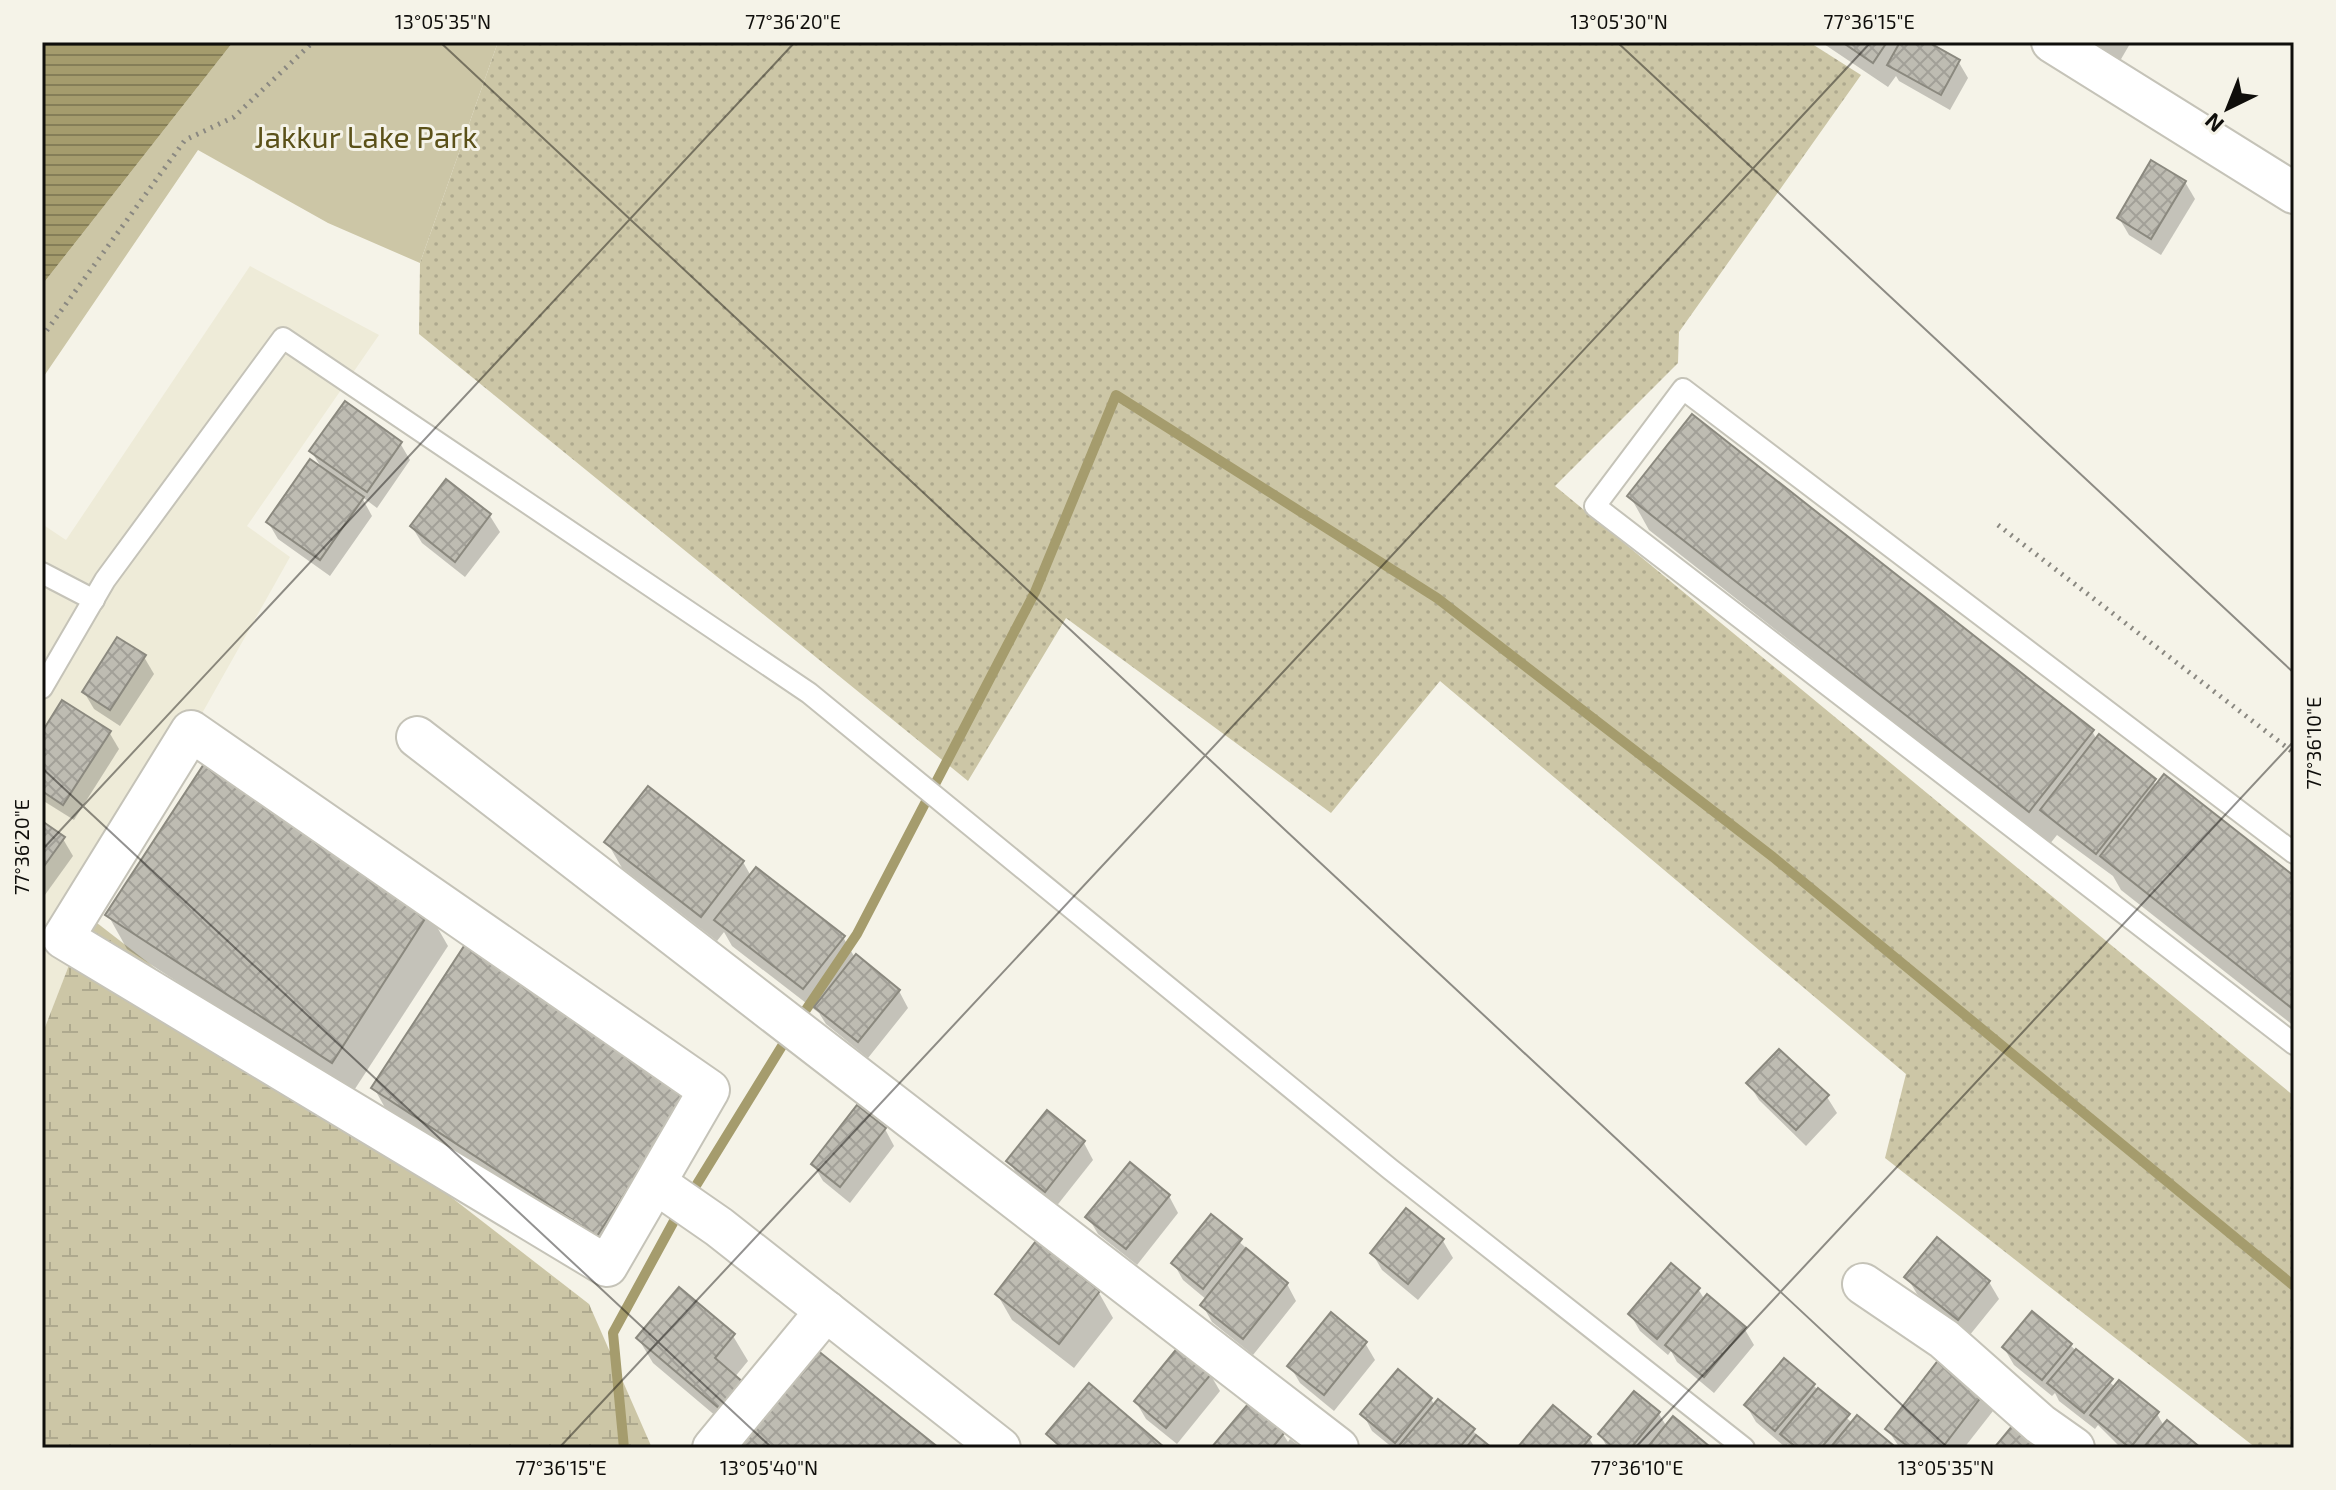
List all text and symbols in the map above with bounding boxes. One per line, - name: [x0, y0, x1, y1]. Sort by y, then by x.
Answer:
- text: 13°05'35"N: [395, 9, 491, 33]
- text: 77°36'20"E: [745, 9, 841, 33]
- text: 13°05'30"N: [1570, 9, 1668, 33]
- text: 77°36'15"E: [1823, 9, 1915, 33]
- north arrow: [2188, 68, 2268, 148]
- text: N: [2199, 108, 2228, 138]
- park label: Jakkur Lake Park: [254, 118, 478, 154]
- text: 77°36'10"E: [2301, 697, 2325, 789]
- text: 77°36'20"E: [9, 799, 33, 895]
- text: 77°36'15"E: [515, 1455, 607, 1479]
- text: 13°05'40"N: [720, 1455, 818, 1479]
- text: 77°36'10"E: [1591, 1455, 1683, 1479]
- text: 13°05'35"N: [1898, 1455, 1994, 1479]

